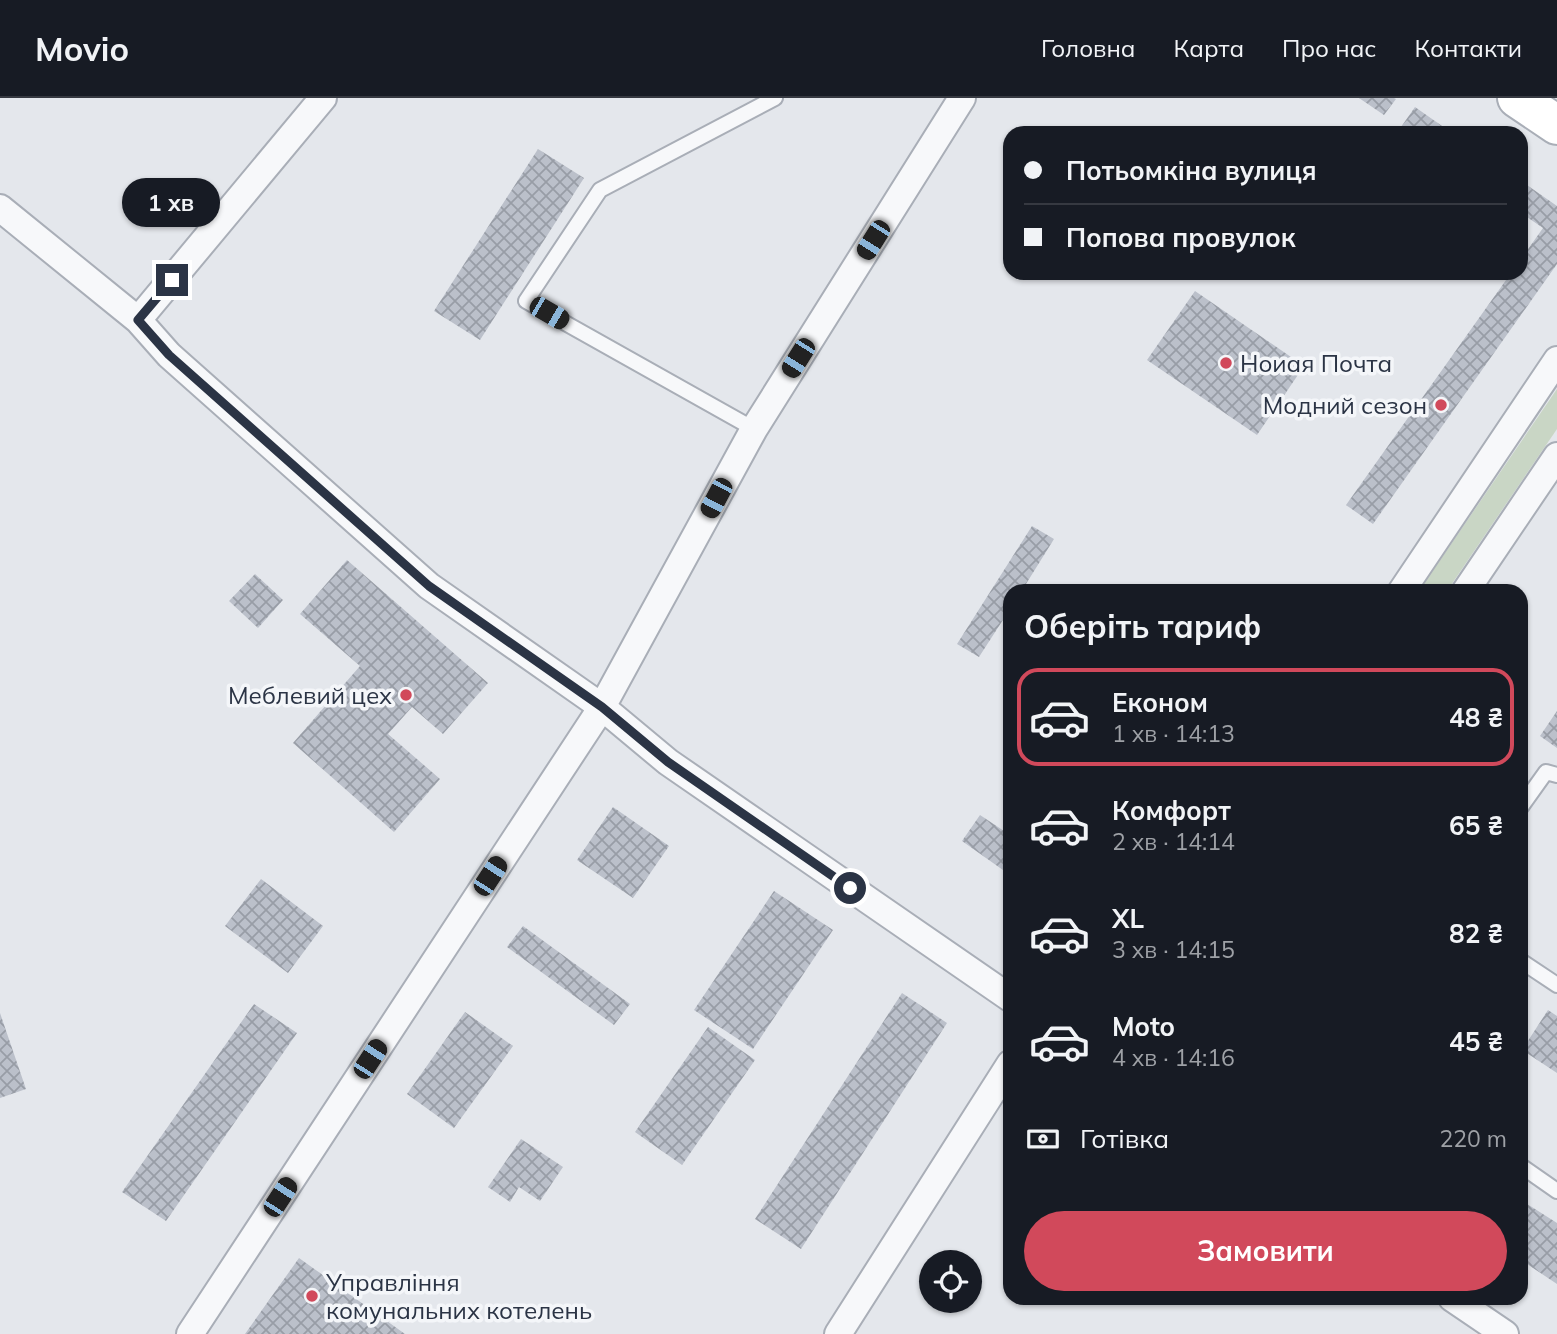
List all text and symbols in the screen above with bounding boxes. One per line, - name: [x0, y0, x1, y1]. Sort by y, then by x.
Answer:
- text: Movio: [35, 28, 129, 69]
- text: Головна: [1041, 33, 1135, 63]
- text: Карта: [1173, 33, 1244, 63]
- text: Про нас: [1282, 33, 1376, 63]
- text: Контакти: [1414, 33, 1522, 63]
- text: Потьомкіна вулиця: [1066, 154, 1317, 187]
- callout: 1 хв: [123, 178, 221, 228]
- text: 1 хв: [148, 188, 194, 217]
- car: [853, 217, 894, 263]
- text: Попова провулок: [1066, 221, 1296, 254]
- route end: [156, 264, 188, 296]
- car: [526, 293, 573, 333]
- car: [778, 335, 819, 381]
- place label: Ноиая Почта: [1240, 348, 1392, 378]
- marker: Ноиая Почта: [1218, 355, 1234, 371]
- place label: Модний сезон: [1263, 390, 1427, 420]
- marker: Модний сезон: [1433, 397, 1449, 413]
- car: [697, 475, 736, 521]
- text: Оберіть тариф: [1024, 606, 1261, 646]
- place label: Меблевий цех: [228, 680, 392, 710]
- icon: car: [1028, 686, 1091, 749]
- text: Економ: [1112, 686, 1208, 719]
- marker: Меблевий цех: [398, 687, 414, 703]
- text: 48 ₴: [1449, 701, 1503, 734]
- text: 1 хв · 14:13: [1112, 719, 1235, 748]
- icon: car: [1028, 794, 1091, 857]
- text: Комфорт: [1112, 794, 1231, 827]
- text: 65 ₴: [1449, 809, 1503, 842]
- text: 2 хв · 14:14: [1112, 827, 1235, 856]
- car: [470, 853, 511, 899]
- route start: [834, 872, 866, 904]
- icon: car: [1028, 902, 1091, 965]
- text: XL: [1112, 902, 1144, 935]
- text: 82 ₴: [1449, 917, 1503, 950]
- text: 3 хв · 14:15: [1112, 935, 1235, 964]
- icon: car: [1028, 1010, 1091, 1073]
- text: Moto: [1112, 1010, 1175, 1043]
- text: 45 ₴: [1449, 1025, 1503, 1058]
- car: [350, 1036, 391, 1082]
- text: 4 хв · 14:16: [1112, 1043, 1235, 1072]
- icon: cash: [1024, 1120, 1062, 1158]
- text: Готівка: [1080, 1122, 1169, 1155]
- text: 220 m: [1439, 1124, 1507, 1153]
- car: [260, 1174, 301, 1220]
- button: Замовити: [1024, 1211, 1507, 1291]
- map controls: [919, 1250, 982, 1313]
- button: locate: [919, 1250, 982, 1313]
- place label: Управління комунальних котелень: [325, 1267, 592, 1325]
- marker: Управління комунальних котелень: [304, 1288, 320, 1304]

